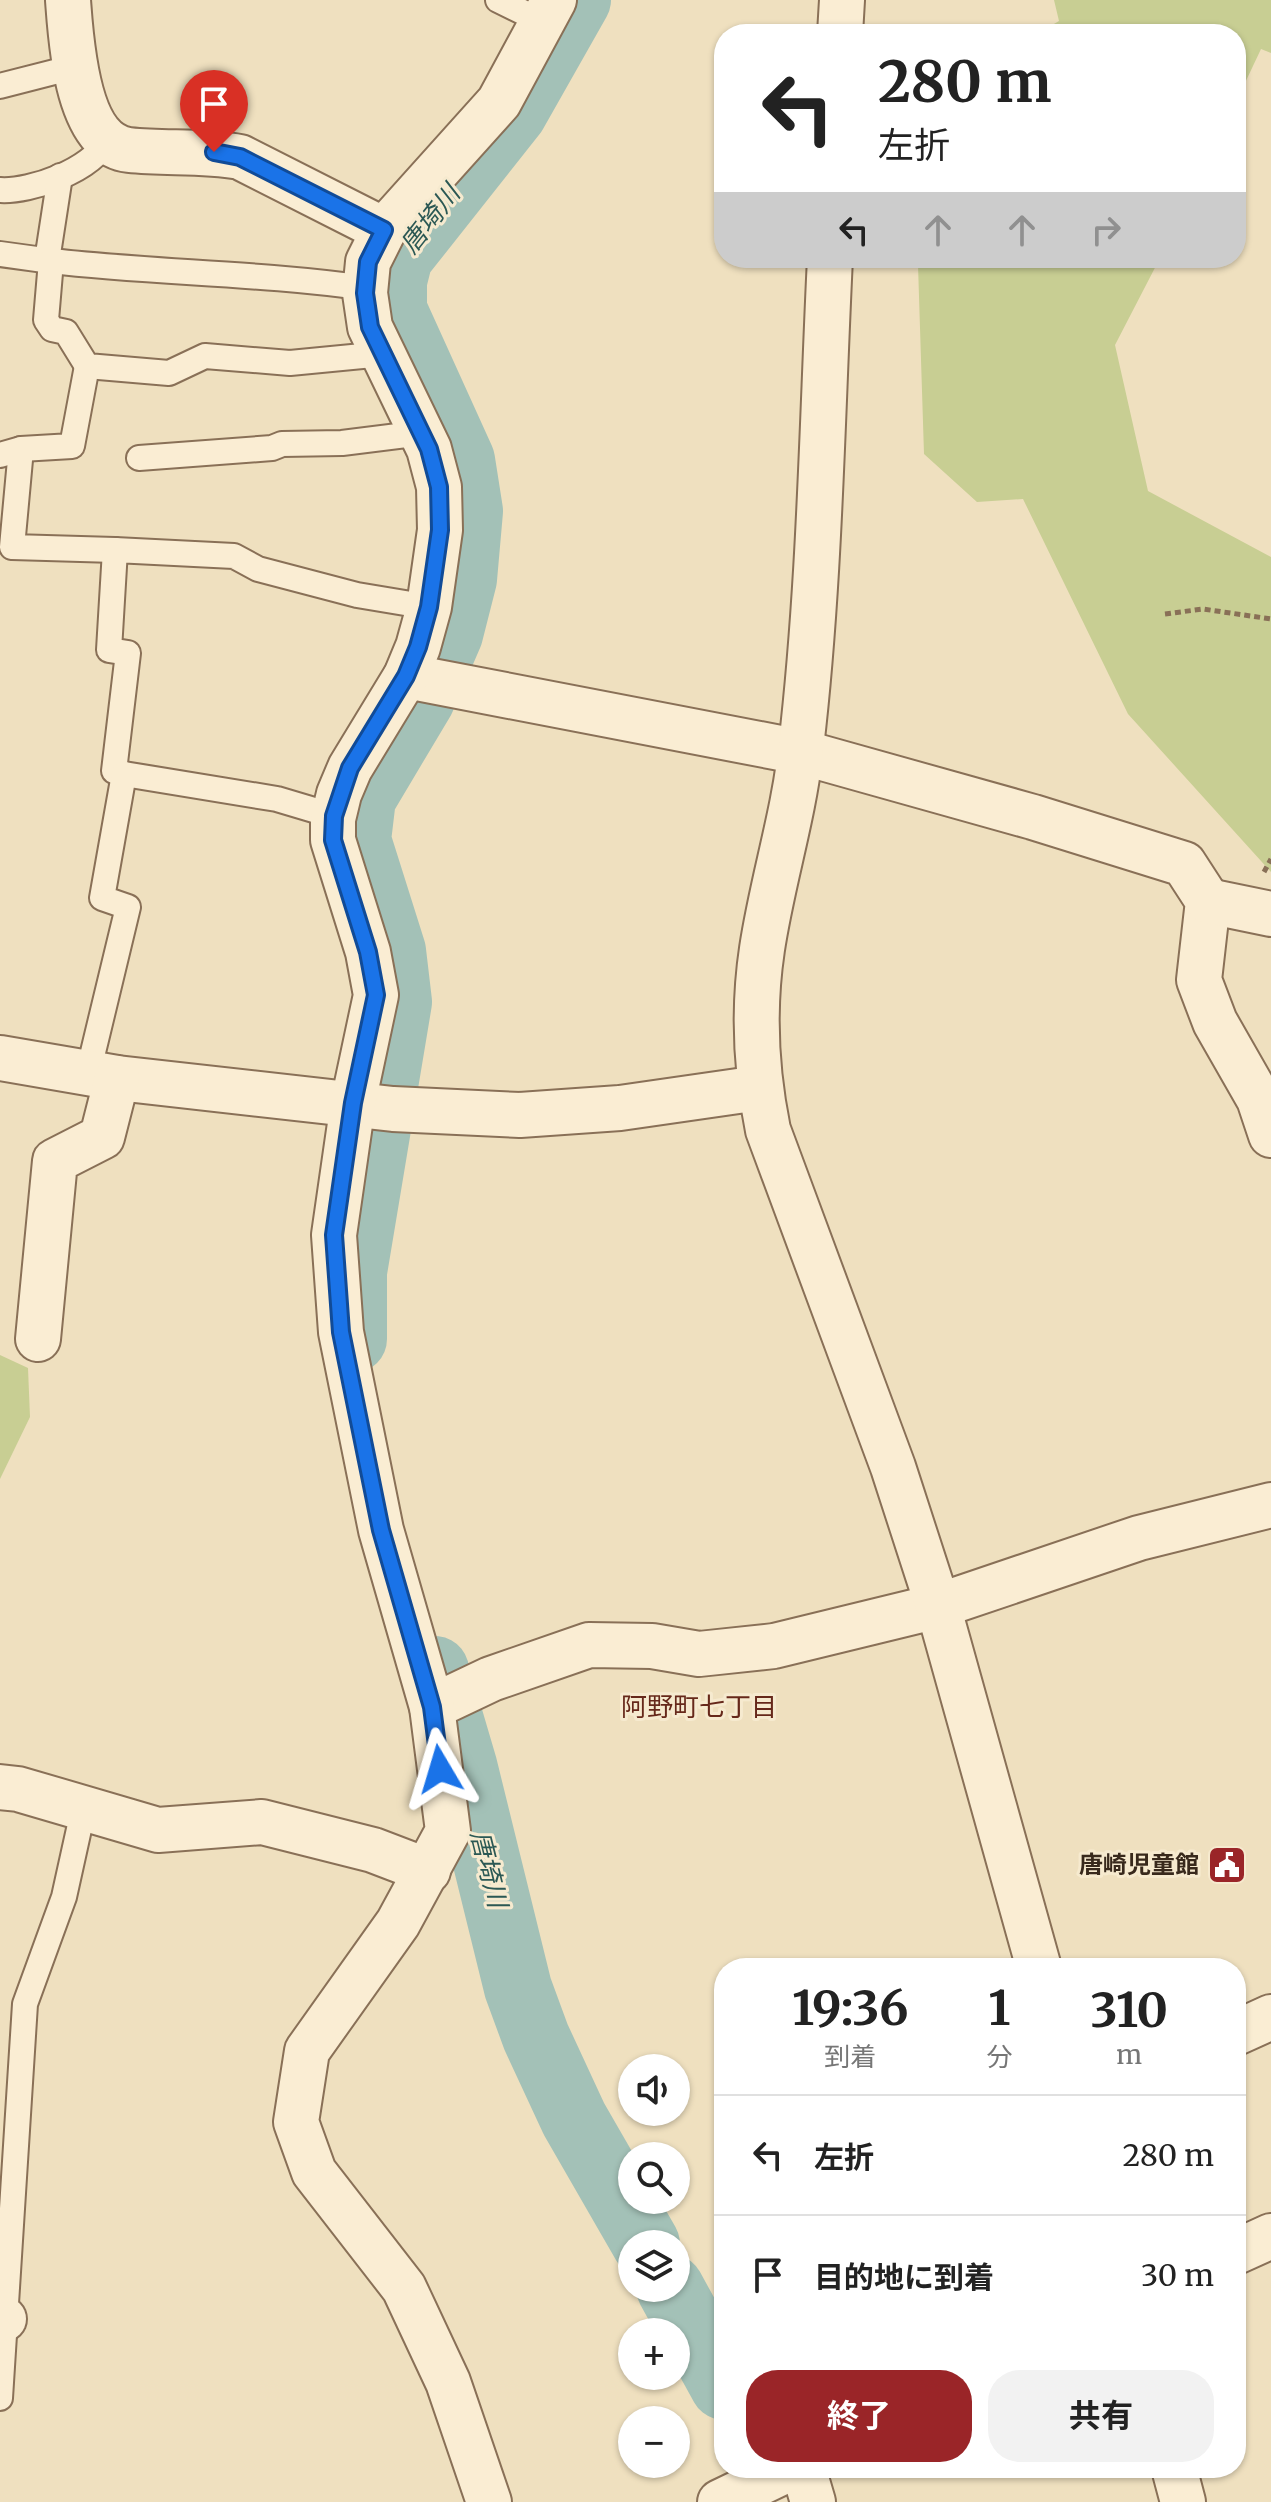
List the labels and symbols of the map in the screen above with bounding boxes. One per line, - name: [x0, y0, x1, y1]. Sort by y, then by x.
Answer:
- pin: [180, 70, 248, 152]
- water label: 唐埼川: [393, 175, 468, 260]
- district label: 阿野町七丁目: [621, 1690, 777, 1723]
- position arrow: [398, 1727, 482, 1811]
- water label: 唐埼川: [464, 1827, 516, 1914]
- public building icon: 唐崎児童館: [1206, 1844, 1248, 1886]
- place label: 唐崎児童館: [1079, 1849, 1199, 1880]

